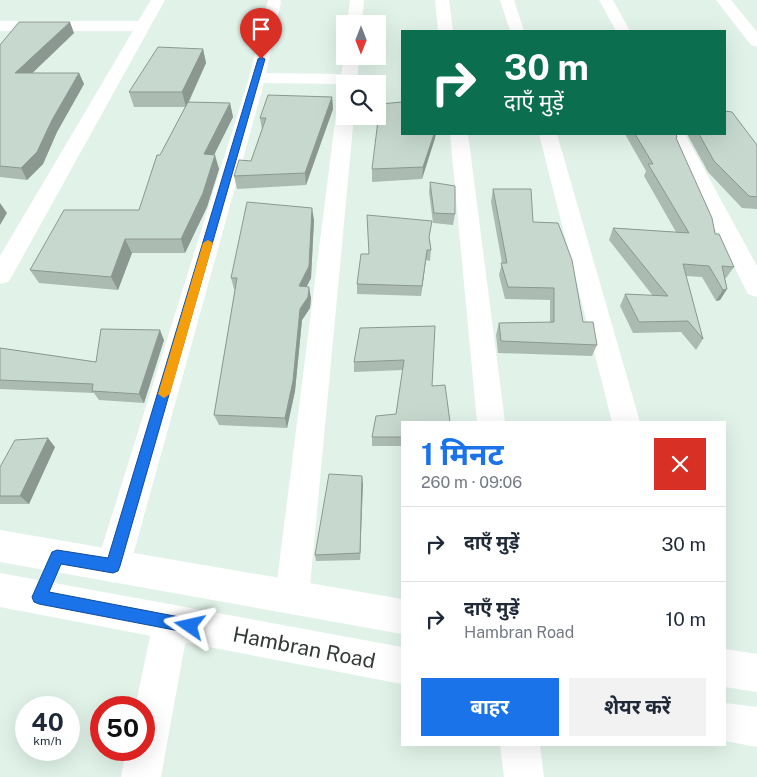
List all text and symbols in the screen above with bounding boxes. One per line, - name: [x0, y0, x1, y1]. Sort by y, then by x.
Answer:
- pin: [240, 8, 282, 59]
- icon: arrive: [247, 15, 275, 43]
- north arrow: [336, 15, 386, 65]
- map controls: [336, 15, 386, 125]
- text: 30 m: [504, 47, 589, 88]
- icon: right: [421, 50, 486, 115]
- button: search: [336, 75, 386, 125]
- text: दाएँ मुड़ें: [504, 89, 564, 115]
- text: 1 मिनट: [421, 436, 504, 472]
- button: close: [654, 438, 706, 490]
- text: 260 m · 09:06: [421, 473, 522, 492]
- icon: right: [421, 530, 449, 558]
- text: दाएँ मुड़ें: [464, 531, 519, 553]
- text: 30 m: [661, 533, 706, 555]
- text: दाएँ मुड़ें: [464, 597, 519, 619]
- position arrow: [163, 599, 215, 651]
- icon: right: [421, 605, 449, 633]
- text: 10 m: [666, 608, 706, 630]
- street label: Hambran Road: [231, 621, 378, 674]
- text: Hambran Road: [464, 623, 574, 642]
- button: बाहर: [421, 678, 559, 736]
- button: शेयर करें: [569, 678, 706, 736]
- speed limit sign: 50: [90, 696, 155, 761]
- text: 40: [31, 707, 64, 737]
- text: km/h: [33, 734, 62, 748]

